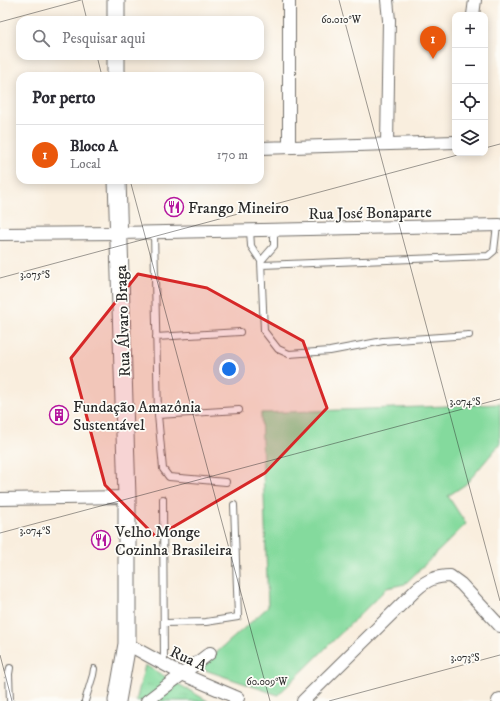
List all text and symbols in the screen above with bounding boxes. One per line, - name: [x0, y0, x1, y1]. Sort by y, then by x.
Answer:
- map controls: [452, 12, 488, 156]
- button: +: [452, 12, 488, 48]
- text: 60.010°W: [321, 14, 362, 26]
- search box: [16, 16, 264, 60]
- pin: 1: [420, 26, 446, 59]
- icon: search: [30, 27, 52, 49]
- text: Pesquisar aqui: [62, 29, 145, 48]
- button: −: [452, 48, 488, 84]
- button: locate: [452, 84, 488, 120]
- text: Por perto: [32, 87, 95, 109]
- button: layers: [452, 120, 488, 156]
- text: Bloco A: [70, 137, 118, 156]
- text: 1: [43, 147, 47, 163]
- text: 170 m: [217, 147, 248, 163]
- text: Local: [70, 156, 101, 172]
- restaurant icon: Frango Mineiro: [163, 196, 185, 218]
- place label: Frango Mineiro: [188, 198, 289, 218]
- street label: Rua José Bonaparte: [308, 202, 432, 224]
- street label: Rua Álvaro Braga: [111, 265, 135, 377]
- text: 3.075°S: [20, 269, 50, 281]
- your location: [219, 359, 239, 379]
- text: 3.074°S: [450, 396, 480, 408]
- place label: Fundação Amazônia Sustentável: [73, 397, 201, 435]
- building icon: Fundação Amazônia Sustentável: [48, 404, 70, 426]
- place label: Velho Monge Cozinha Brasileira: [114, 522, 232, 560]
- text: 3.074°S: [20, 525, 50, 537]
- restaurant icon: Velho Monge Cozinha Brasileira: [90, 529, 112, 551]
- street label: Rua A: [167, 642, 211, 677]
- text: 3.073°S: [451, 652, 479, 664]
- text: 60.009°W: [246, 676, 288, 688]

